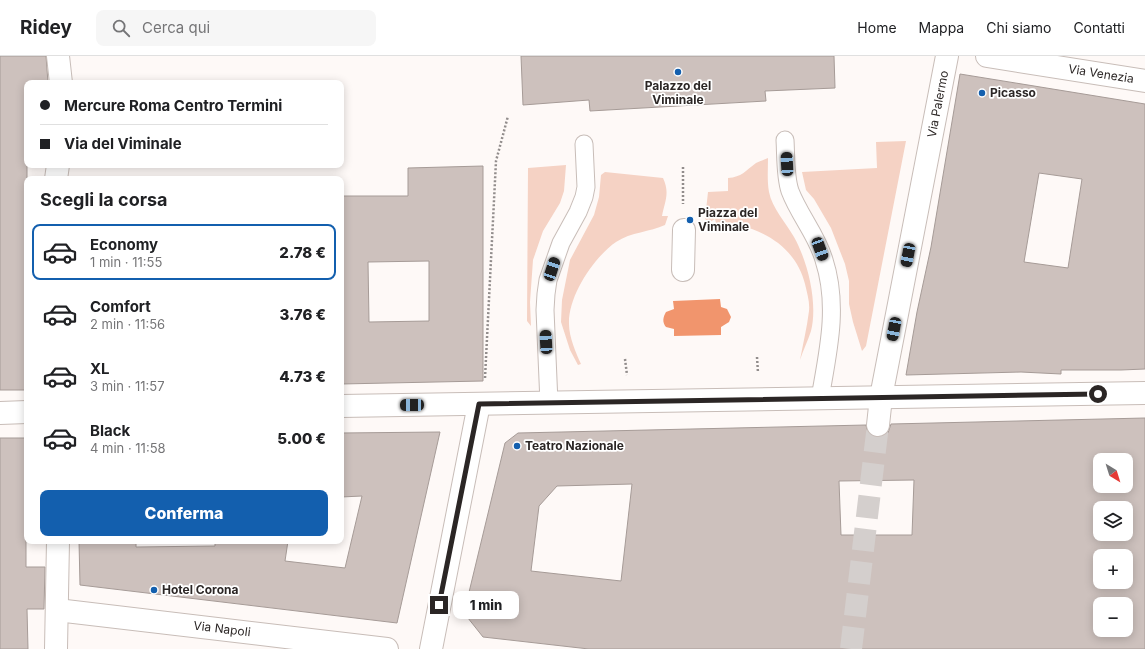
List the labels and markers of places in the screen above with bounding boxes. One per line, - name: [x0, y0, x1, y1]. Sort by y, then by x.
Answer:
- marker: Palazzo del Viminale: [673, 67, 683, 77]
- place label: Palazzo del Viminale: [645, 78, 711, 107]
- place label: Picasso: [990, 85, 1036, 100]
- marker: Picasso: [977, 88, 987, 98]
- place label: Piazza del Viminale: [698, 205, 758, 234]
- marker: Piazza del Viminale: [685, 215, 695, 225]
- place label: Teatro Nazionale: [525, 438, 624, 453]
- marker: Teatro Nazionale: [512, 441, 522, 451]
- place label: Hotel Corona: [162, 582, 239, 597]
- marker: Hotel Corona: [149, 585, 159, 595]

